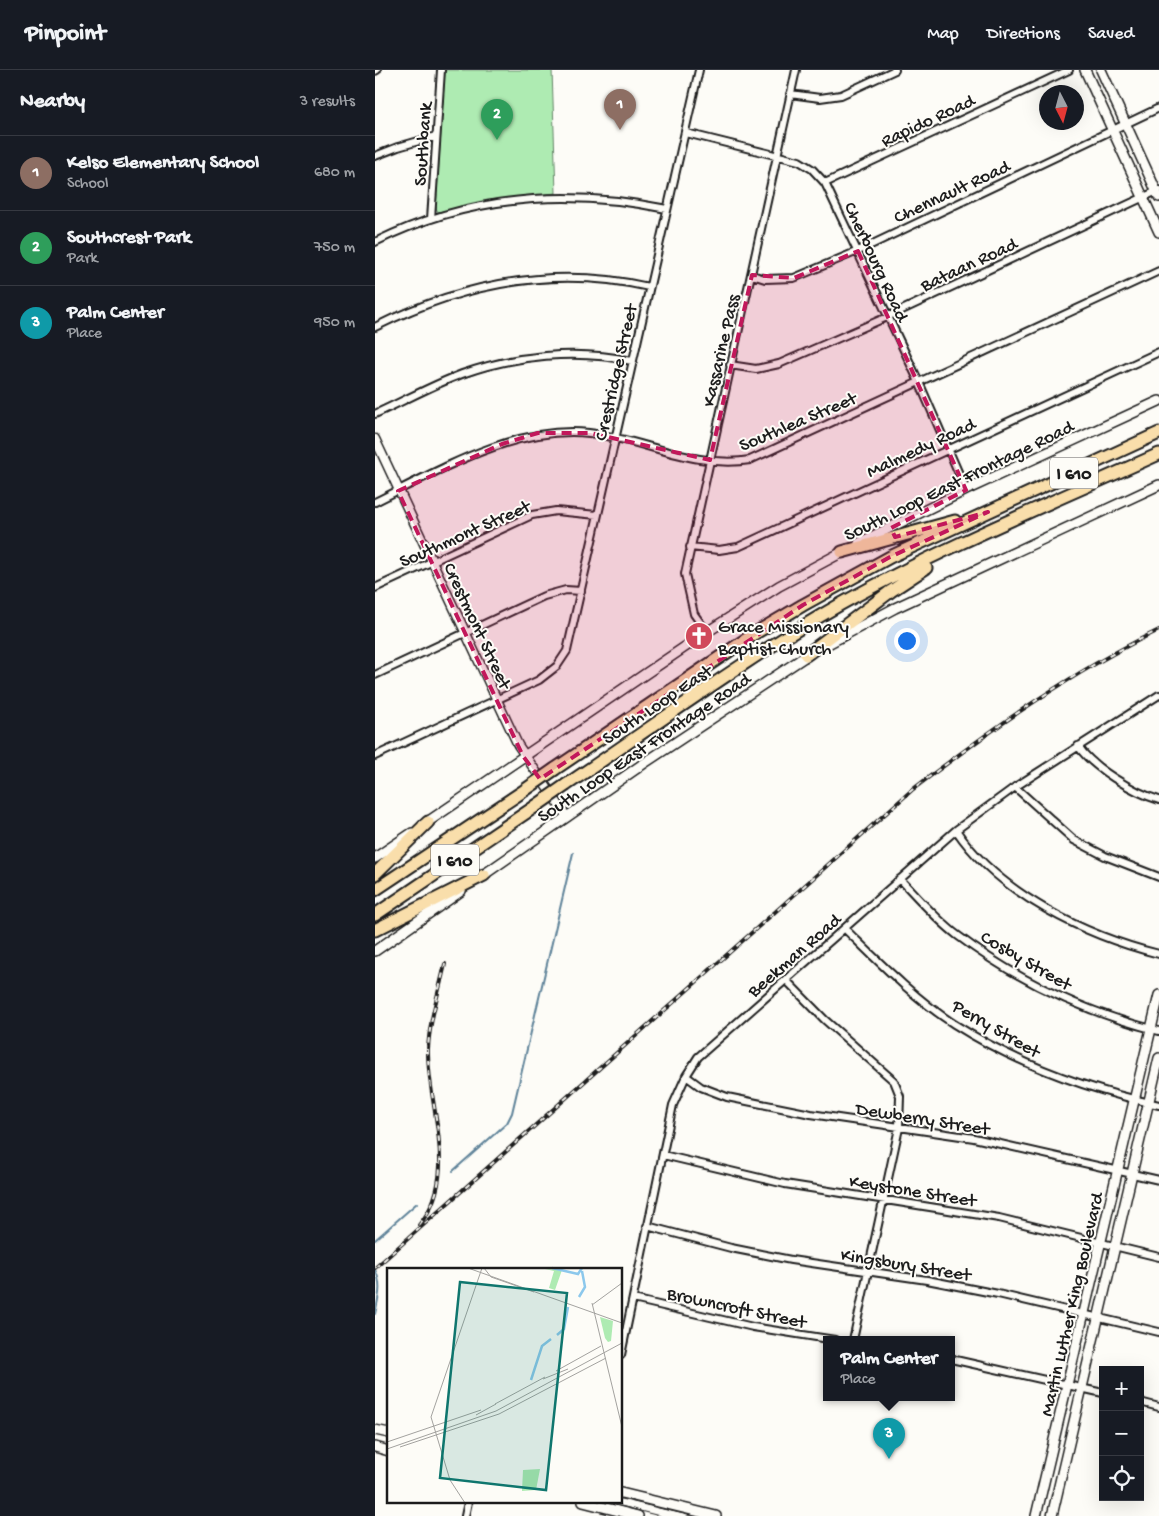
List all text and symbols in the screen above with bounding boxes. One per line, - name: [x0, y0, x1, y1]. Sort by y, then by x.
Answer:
- text: Pinpoint: [25, 20, 106, 49]
- text: Map: [927, 24, 959, 45]
- text: Directions: [987, 24, 1060, 45]
- text: Saved: [1088, 24, 1134, 45]
- north arrow: [1039, 85, 1084, 130]
- pin: 1: [604, 89, 636, 130]
- text: Nearby: [20, 90, 85, 115]
- street label: Rapido Road: [878, 90, 981, 154]
- text: 3 results: [300, 93, 355, 112]
- pin: 2: [481, 99, 513, 140]
- street label: Southbank: [410, 100, 439, 187]
- text: Kelso Elementary School: [67, 152, 259, 175]
- street label: Chennault Road: [891, 155, 1016, 230]
- text: 1: [33, 164, 39, 183]
- text: 680 m: [314, 164, 355, 183]
- text: School: [67, 175, 109, 194]
- street label: Cherbourg Road: [837, 199, 913, 328]
- text: Southcrest Park: [67, 227, 191, 250]
- street label: Bataan Road: [917, 233, 1023, 299]
- text: 2: [32, 239, 40, 258]
- text: 750 m: [314, 239, 355, 258]
- text: Park: [67, 250, 98, 269]
- street label: Kassarine Pass: [698, 291, 747, 409]
- street label: Crestridge Street: [591, 300, 645, 443]
- text: Palm Center: [67, 302, 164, 325]
- text: 3: [32, 314, 40, 333]
- text: 950 m: [314, 314, 355, 333]
- text: Place: [67, 325, 102, 344]
- street label: Southlea Street: [736, 387, 863, 458]
- street label: Malmedy Road: [863, 413, 981, 484]
- street label: South Loop East Frontage Road: [841, 416, 1080, 548]
- road number: I 610: [1050, 458, 1098, 488]
- street label: Southmont Street: [396, 495, 536, 574]
- street label: Crestmont Street: [436, 560, 516, 695]
- place label: Grace Missionary Baptist Church: [717, 617, 850, 662]
- church icon: Grace Missionary Baptist Church: [684, 621, 714, 651]
- your location: [894, 628, 920, 654]
- street label: South Loop East: [599, 659, 719, 751]
- street label: South Loop East Frontage Road: [534, 668, 758, 829]
- road number: I 610: [431, 844, 479, 876]
- street label: Beekman Road: [743, 908, 848, 1004]
- street label: Cosby Street: [975, 927, 1077, 999]
- street label: Perry Street: [946, 995, 1045, 1066]
- street label: Dewberry Street: [852, 1098, 993, 1143]
- street label: Keystone Street: [847, 1171, 980, 1214]
- street label: Martin Luther King Boulevard: [1036, 1189, 1111, 1419]
- street label: Kingsbury Street: [839, 1245, 974, 1288]
- inset map: [387, 1268, 623, 1504]
- street label: Browncroft Street: [664, 1283, 810, 1336]
- popup: [823, 1336, 955, 1401]
- text: Palm Center: [841, 1348, 937, 1371]
- map controls: [1099, 1366, 1144, 1501]
- button: +: [1099, 1366, 1144, 1411]
- text: Place: [841, 1371, 876, 1390]
- button: −: [1099, 1411, 1144, 1456]
- pin: 3: [873, 1418, 905, 1459]
- button: locate: [1099, 1456, 1144, 1501]

